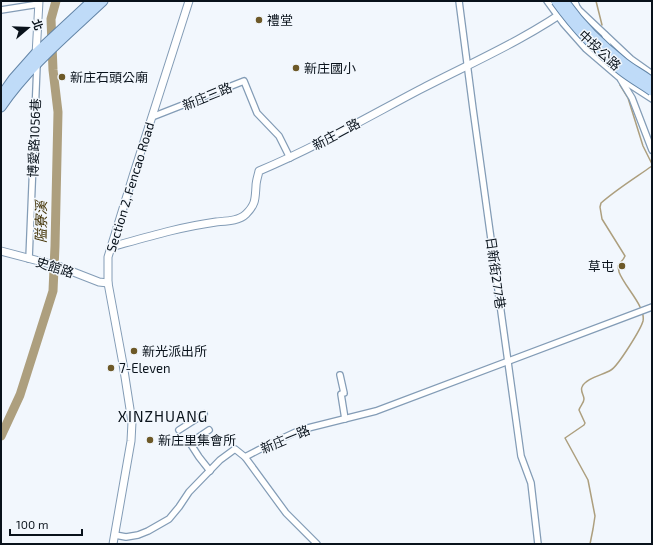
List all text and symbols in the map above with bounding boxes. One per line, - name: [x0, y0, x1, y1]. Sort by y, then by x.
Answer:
- north arrow: [8, 8, 48, 48]
- place label: 禮堂: [267, 12, 293, 28]
- marker: 禮堂: [254, 15, 264, 25]
- text: 北: [30, 17, 46, 32]
- street label: 中投公路: [576, 26, 624, 74]
- place label: 新庄國小: [304, 60, 356, 76]
- marker: 新庄國小: [291, 63, 301, 73]
- place label: 新庄石頭公廟: [70, 69, 148, 85]
- marker: 新庄石頭公廟: [57, 72, 67, 82]
- street label: 新庄三路: [180, 79, 234, 113]
- street label: 博愛路1056巷: [25, 98, 43, 178]
- street label: 新庄二路: [309, 115, 363, 153]
- street label: Section 2, Fencao Road: [103, 120, 157, 254]
- water label: 隘寮溪: [32, 199, 49, 243]
- street label: 日新街277巷: [483, 236, 509, 310]
- street label: 史館路: [34, 253, 76, 281]
- place label: 草屯: [588, 258, 614, 274]
- marker: 草屯: [617, 261, 627, 271]
- place label: 新光派出所: [142, 343, 207, 359]
- marker: 新光派出所: [129, 346, 139, 356]
- place label: 7-Eleven: [119, 360, 171, 376]
- marker: 7-Eleven: [106, 363, 116, 373]
- district label: XINZHUANG: [118, 407, 208, 425]
- street label: 新庄一路: [258, 421, 312, 457]
- place label: 新庄里集會所: [158, 432, 236, 448]
- marker: 新庄里集會所: [145, 435, 155, 445]
- scale bar: [10, 511, 82, 537]
- text: 100 m: [16, 517, 48, 531]

